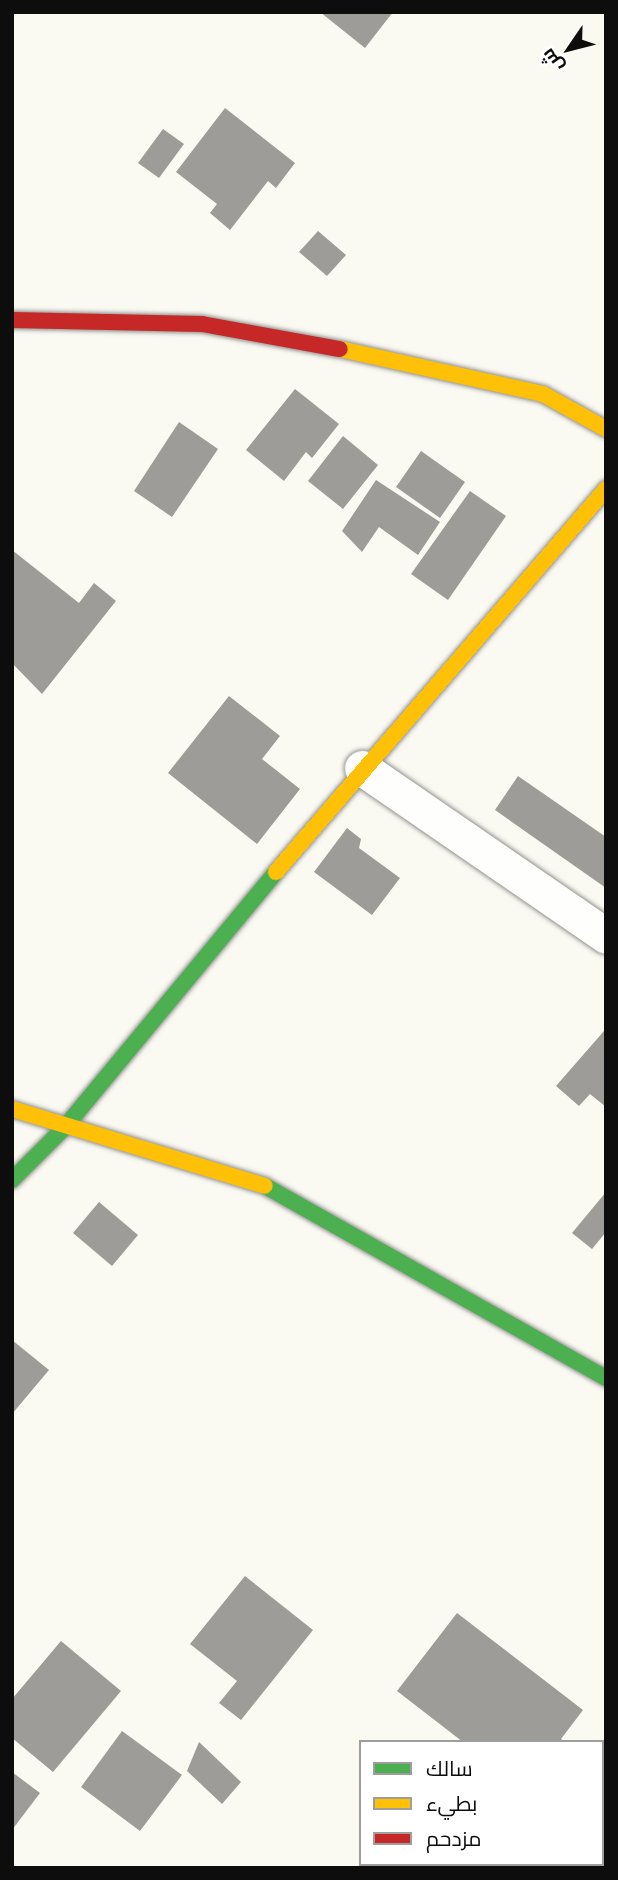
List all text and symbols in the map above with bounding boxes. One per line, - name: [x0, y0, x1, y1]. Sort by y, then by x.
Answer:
- north arrow: [534, 14, 604, 84]
- text: ش: [535, 44, 569, 78]
- legend: [359, 1740, 604, 1866]
- text: سالك: [426, 1755, 473, 1782]
- text: بطيء: [426, 1790, 477, 1817]
- text: مزدحم: [426, 1825, 481, 1852]

